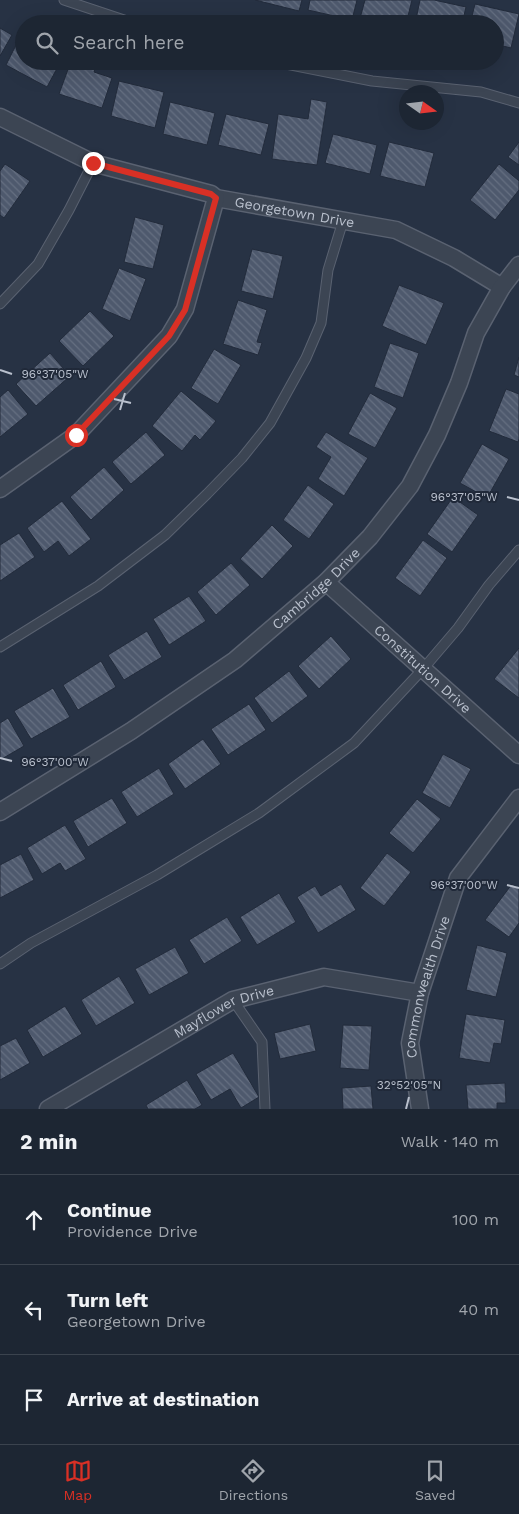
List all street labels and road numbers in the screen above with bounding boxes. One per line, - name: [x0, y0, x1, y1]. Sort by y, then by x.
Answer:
- street label: Georgetown Drive: [233, 193, 356, 230]
- street label: Cambridge Drive: [269, 544, 363, 633]
- street label: Constitution Drive: [371, 621, 475, 716]
- street label: Commonwealth Drive: [402, 914, 453, 1059]
- street label: Mayflower Drive: [171, 982, 276, 1041]

